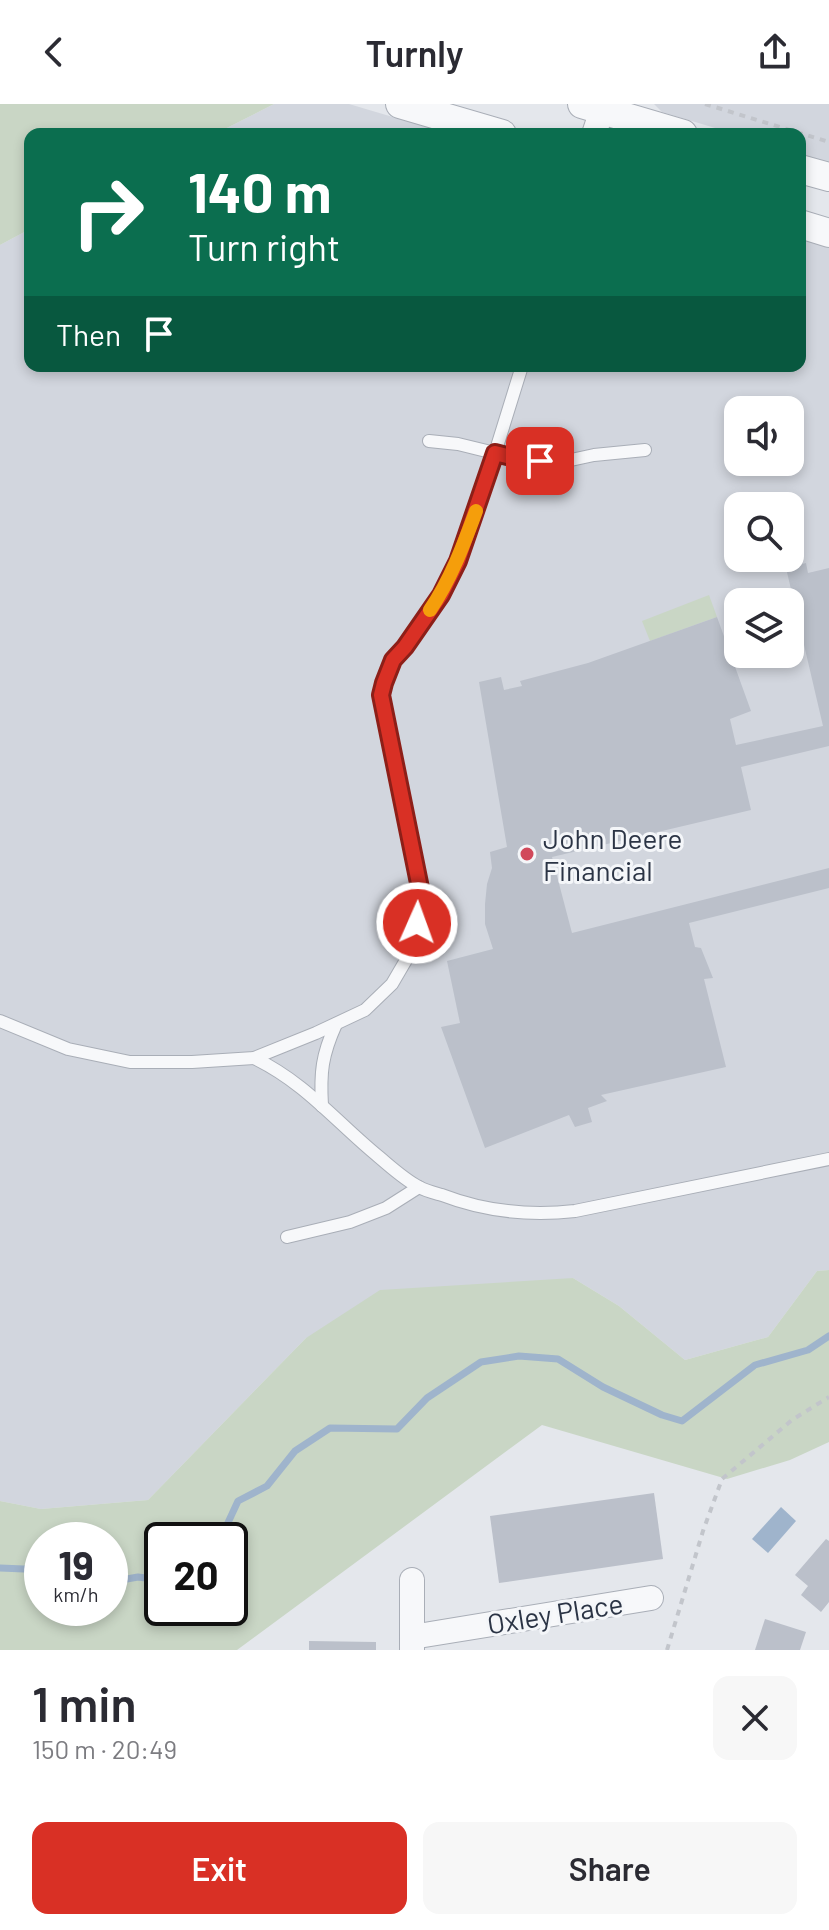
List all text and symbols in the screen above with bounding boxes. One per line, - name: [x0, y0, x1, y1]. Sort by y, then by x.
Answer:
- icon: back: [32, 30, 76, 74]
- icon: share: [753, 30, 797, 74]
- text: Turnly: [366, 31, 464, 74]
- text: 140 m: [188, 157, 332, 224]
- icon: right: [56, 160, 160, 264]
- text: Turn right: [188, 225, 340, 268]
- icon: arrive: [137, 312, 181, 356]
- text: Then: [56, 316, 121, 352]
- map controls: [724, 396, 804, 668]
- button: sound: [724, 396, 804, 476]
- pin: [506, 427, 574, 495]
- icon: arrive: [518, 439, 562, 483]
- button: search: [724, 492, 804, 572]
- button: layers: [724, 588, 804, 668]
- place label: John Deere Financial: [543, 821, 682, 887]
- marker: John Deere Financial: [518, 845, 536, 863]
- position arrow: [375, 881, 459, 965]
- speed limit sign: 20: [144, 1522, 248, 1626]
- text: 19: [58, 1540, 94, 1588]
- text: km/h: [53, 1582, 99, 1606]
- street label: Oxley Place: [485, 1585, 625, 1641]
- text: 1 min: [32, 1674, 137, 1732]
- button: close: [713, 1676, 797, 1760]
- text: 150 m · 20:49: [32, 1733, 177, 1764]
- button: Exit: [32, 1822, 407, 1914]
- button: Share: [423, 1822, 797, 1914]

